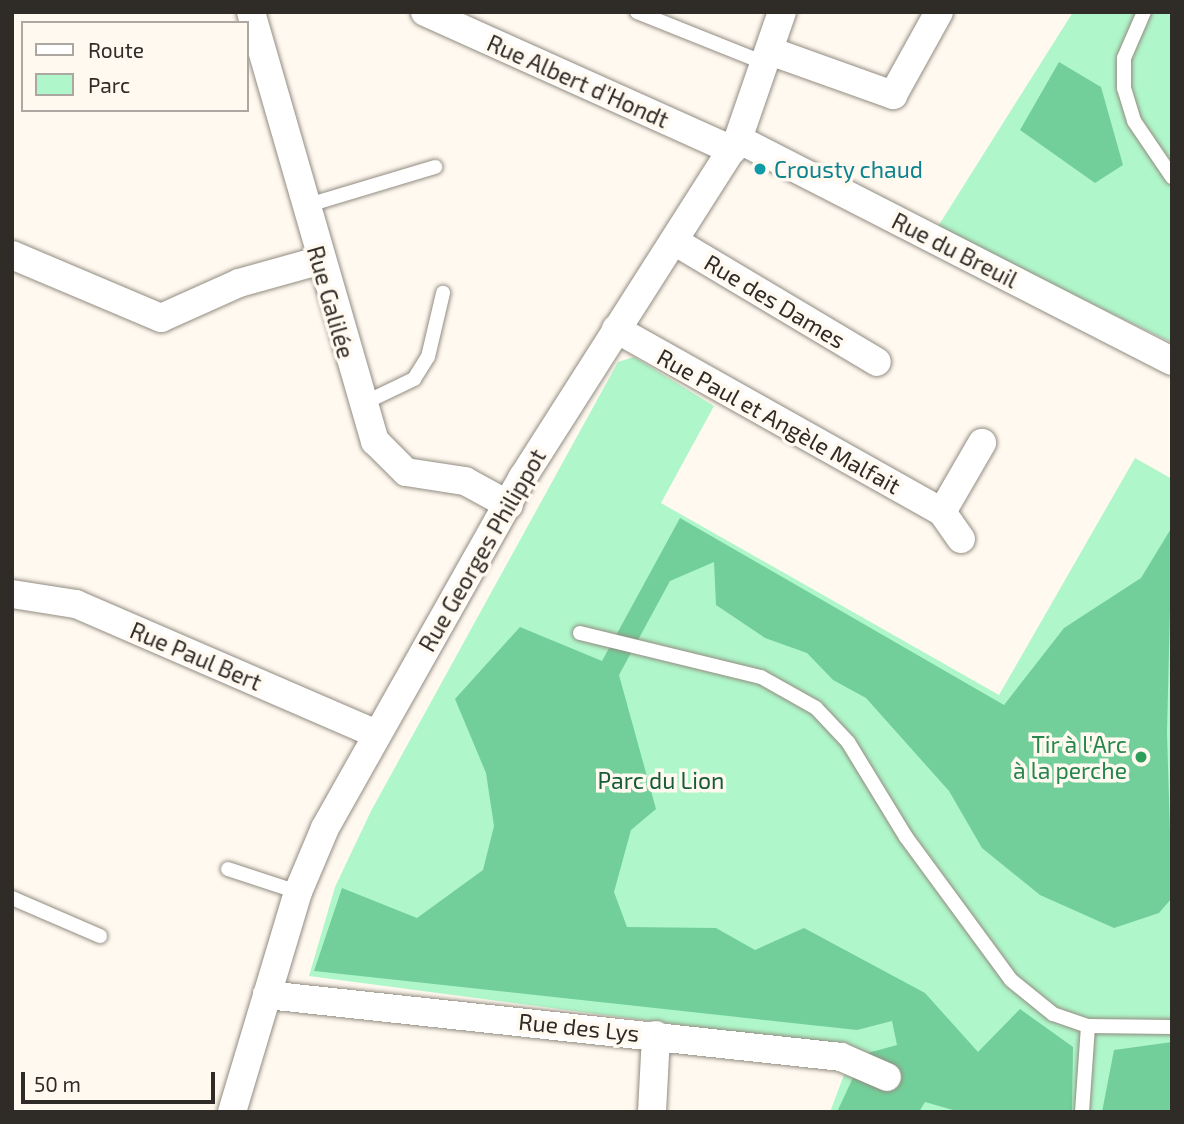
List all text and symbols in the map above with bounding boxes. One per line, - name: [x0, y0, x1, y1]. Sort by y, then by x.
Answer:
- legend: [21, 21, 248, 112]
- street label: Rue Albert d'Hondt: [483, 28, 673, 134]
- text: Route: [88, 37, 144, 62]
- text: Parc: [88, 72, 130, 97]
- place label: Crousty chaud: [774, 155, 923, 183]
- marker: Crousty chaud: [752, 161, 768, 177]
- street label: Rue du Breuil: [888, 207, 1022, 293]
- street label: Rue Galilée: [302, 242, 360, 362]
- street label: Rue des Dames: [700, 248, 850, 354]
- street label: Rue Paul et Angèle Malfait: [652, 342, 906, 500]
- street label: Rue Georges Philippot: [413, 444, 551, 656]
- street label: Rue Paul Bert: [126, 616, 266, 696]
- place label: Tir à l'Arc à la perche: [1013, 730, 1127, 784]
- marker: Tir à l'Arc à la perche: [1133, 749, 1149, 765]
- park label: Parc du Lion: [598, 766, 724, 794]
- street label: Rue des Lys: [517, 1007, 641, 1047]
- scale bar: [24, 1058, 219, 1102]
- text: 50 m: [34, 1071, 81, 1096]

